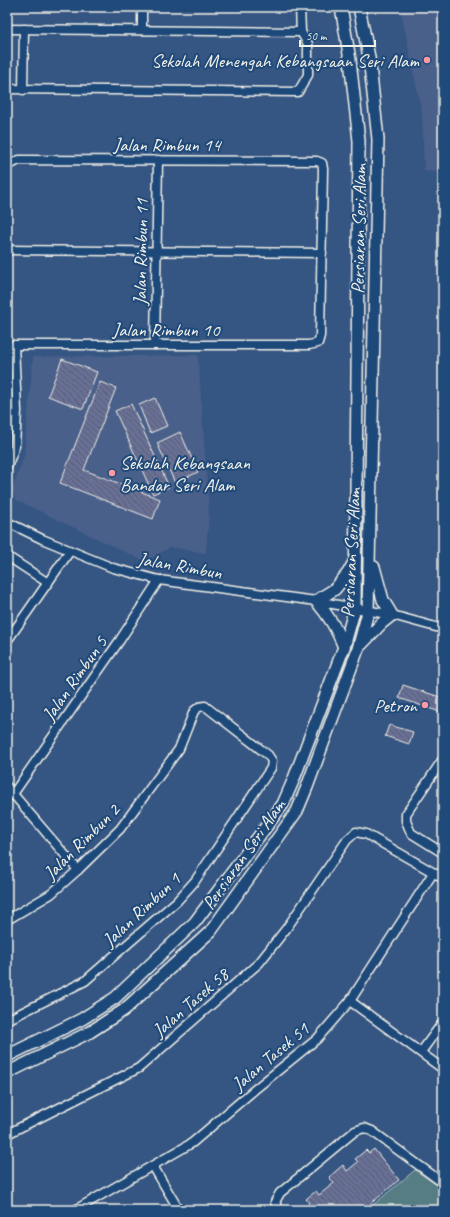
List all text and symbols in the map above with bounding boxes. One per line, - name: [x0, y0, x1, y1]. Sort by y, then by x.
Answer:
- scale bar: [300, 22, 375, 48]
- text: 50 m: [306, 28, 328, 44]
- place label: Sekolah Menengah Kebangsaan Seri Alam: [151, 49, 420, 73]
- marker: Sekolah Menengah Kebangsaan Seri Alam: [422, 55, 432, 65]
- street label: Jalan Rimbun 14: [113, 133, 223, 157]
- street label: Persiaran Seri Alam: [346, 162, 372, 294]
- street label: Jalan Rimbun 11: [128, 197, 154, 307]
- street label: Jalan Rimbun 10: [112, 318, 221, 342]
- place label: Sekolah Kebangsaan Bandar Seri Alam: [120, 451, 251, 497]
- marker: Sekolah Kebangsaan Bandar Seri Alam: [107, 468, 117, 478]
- street label: Persiaran Seri Alam: [336, 485, 366, 618]
- street label: Jalan Rimbun: [135, 547, 224, 585]
- street label: Jalan Rimbun 5: [36, 630, 114, 727]
- place label: Petron: [374, 694, 418, 718]
- marker: Petron: [420, 700, 430, 710]
- street label: Persiaran Seri Alam: [197, 793, 292, 915]
- street label: Jalan Rimbun 2: [38, 797, 126, 886]
- street label: Jalan Rimbun 1: [97, 866, 187, 953]
- street label: Jalan Tasek 58: [147, 961, 236, 1043]
- street label: Jalan Tasek 51: [226, 1017, 315, 1097]

